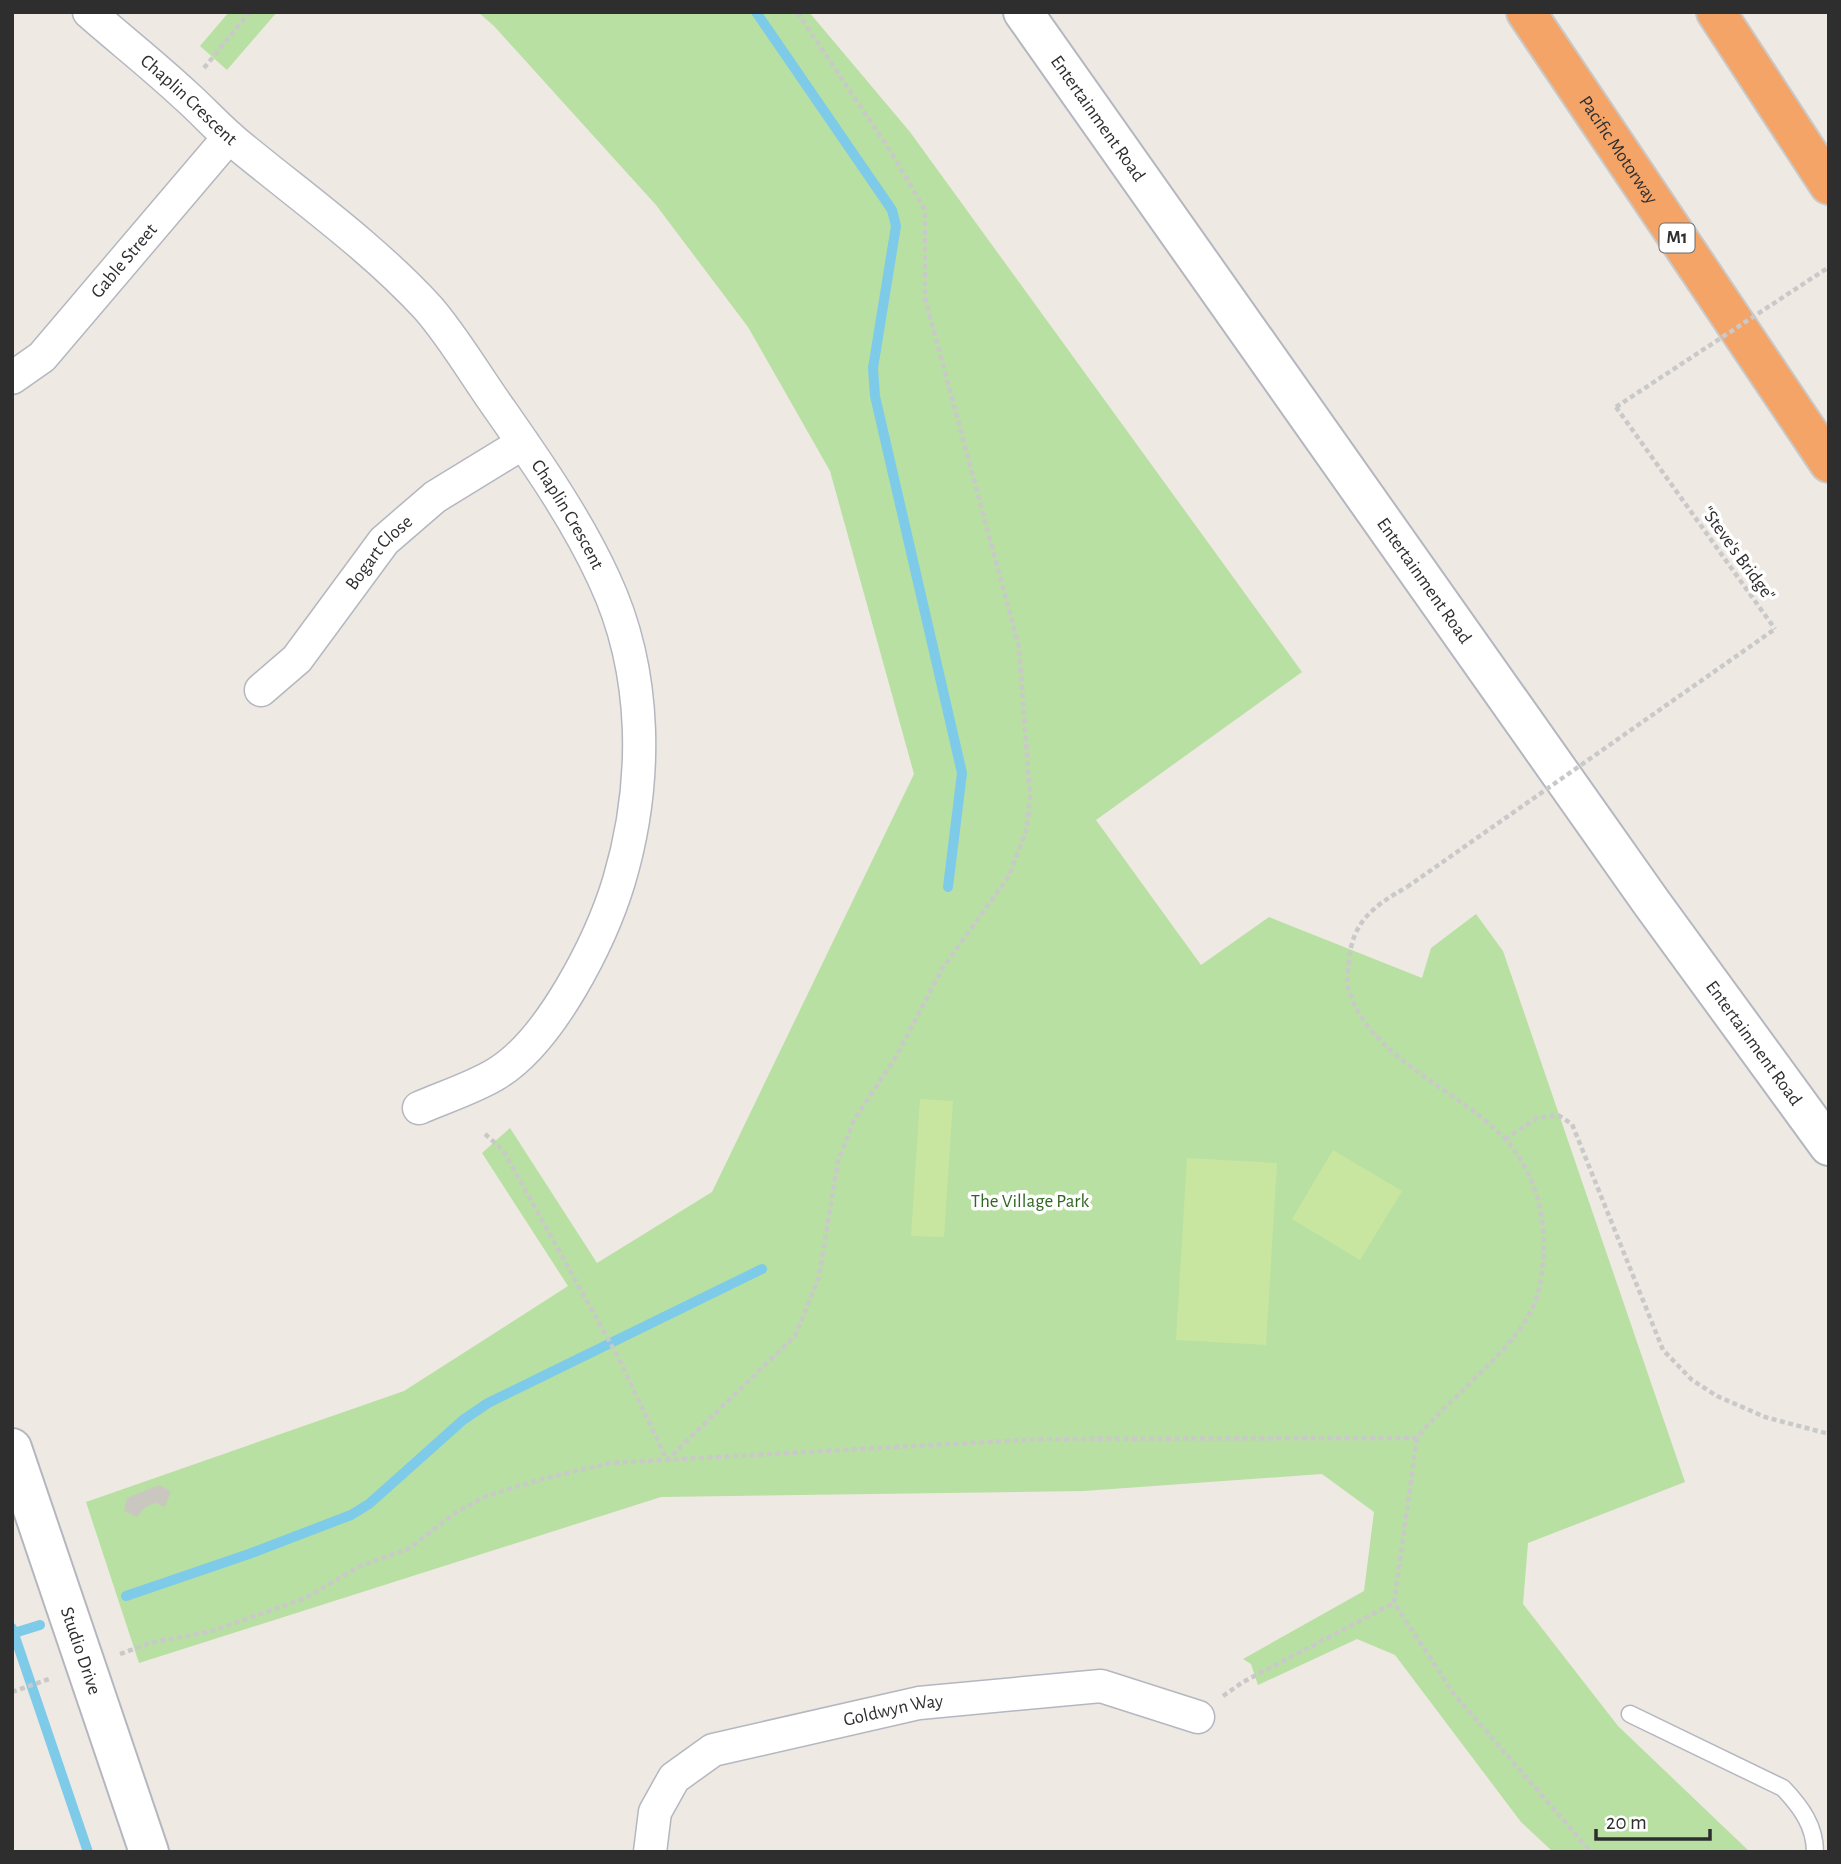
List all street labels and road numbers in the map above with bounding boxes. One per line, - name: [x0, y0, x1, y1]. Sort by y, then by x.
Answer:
- street label: Chaplin Crescent: [137, 51, 241, 149]
- street label: Entertainment Road: [1047, 52, 1149, 185]
- street label: Pacific Motorway: [1576, 92, 1661, 207]
- street label: Gable Street: [87, 220, 161, 302]
- road number: M1: [1660, 224, 1694, 252]
- street label: Chaplin Crescent: [528, 456, 607, 572]
- street label: "Steve's Bridge": [1697, 503, 1779, 605]
- street label: Bogart Close: [342, 512, 416, 593]
- street label: Entertainment Road: [1373, 514, 1475, 647]
- street label: Entertainment Road: [1702, 977, 1806, 1109]
- street label: Studio Drive: [57, 1604, 104, 1697]
- street label: Goldwyn Way: [842, 1691, 944, 1729]

